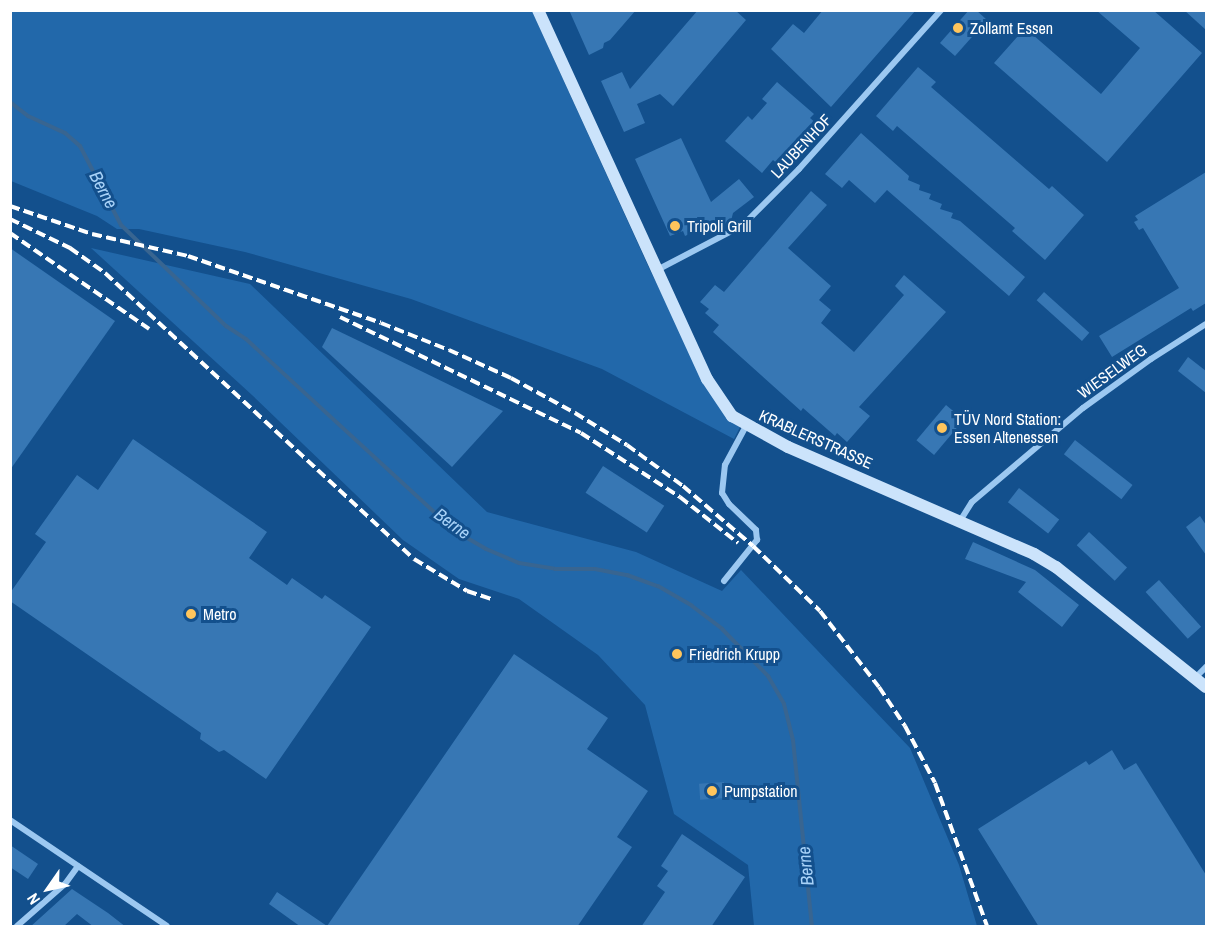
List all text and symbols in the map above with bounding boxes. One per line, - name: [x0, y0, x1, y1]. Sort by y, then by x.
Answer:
- place label: Zollamt Essen: [970, 18, 1053, 38]
- marker: Zollamt Essen: [951, 21, 965, 35]
- street label: LAUBENHOF: [767, 110, 835, 182]
- water label: Berne: [84, 168, 122, 212]
- place label: Tripoli Grill: [687, 216, 751, 236]
- marker: Tripoli Grill: [668, 219, 682, 233]
- street label: WIESELWEG: [1074, 340, 1150, 402]
- street label: KRABLERSTRASSE: [756, 405, 876, 473]
- place label: TÜV Nord Station: Essen Altenessen: [954, 409, 1061, 447]
- marker: TÜV Nord Station: Essen Altenessen: [935, 421, 949, 435]
- water label: Berne: [430, 504, 474, 544]
- place label: Metro: [203, 604, 237, 624]
- marker: Metro: [184, 607, 198, 621]
- place label: Friedrich Krupp: [689, 644, 780, 664]
- marker: Friedrich Krupp: [670, 647, 684, 661]
- place label: Pumpstation: [724, 781, 798, 801]
- marker: Pumpstation: [705, 784, 719, 798]
- water label: Berne: [793, 845, 819, 887]
- north arrow: [18, 859, 78, 919]
- text: N: [21, 889, 45, 909]

